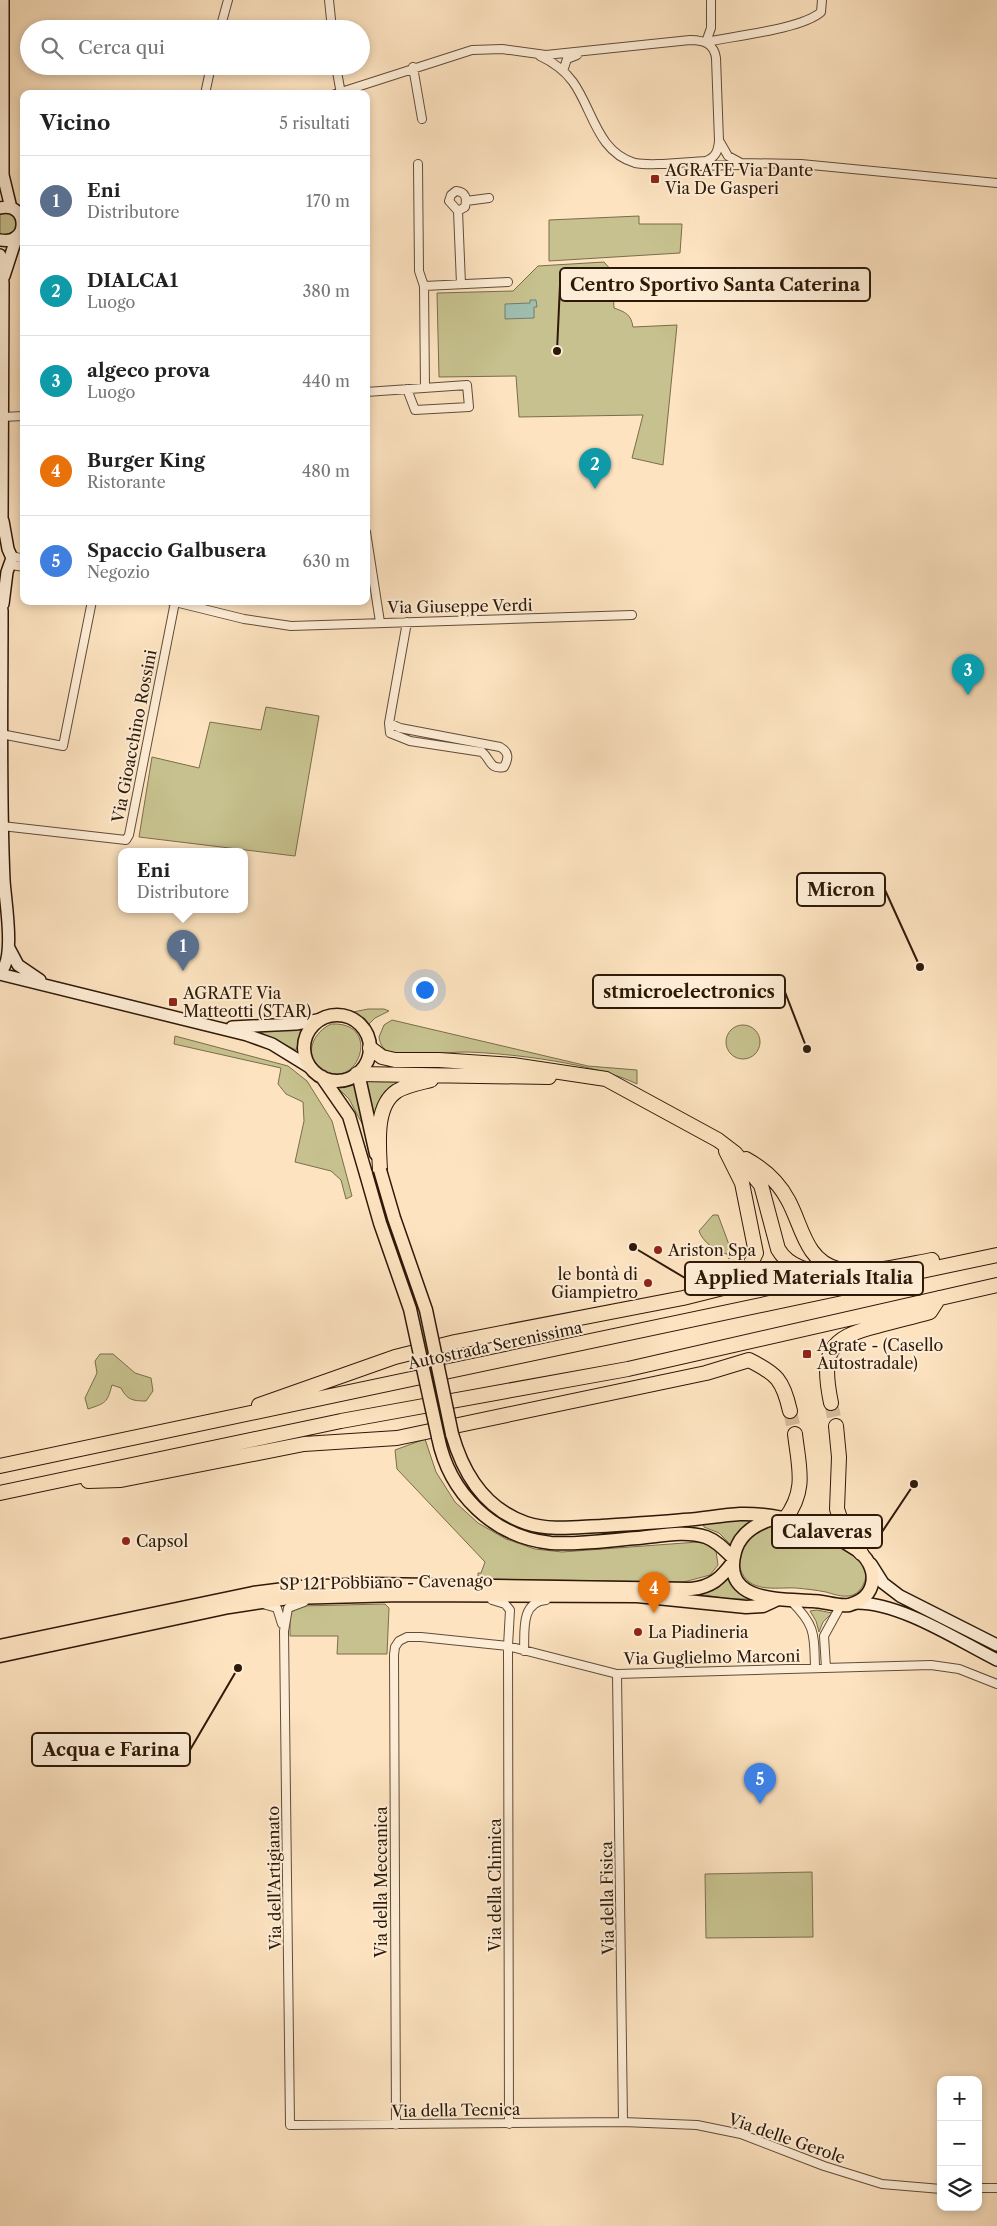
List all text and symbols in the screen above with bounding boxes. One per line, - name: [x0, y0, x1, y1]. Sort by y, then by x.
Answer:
- search box: [20, 20, 370, 75]
- icon: search: [38, 34, 66, 62]
- text: Cerca qui: [78, 36, 165, 59]
- text: Vicino: [40, 110, 110, 135]
- text: 5 risultati: [279, 113, 350, 133]
- place label: AGRATE Via Dante Via De Gasperi: [664, 160, 813, 198]
- marker: AGRATE Via Dante Via De Gasperi: [649, 173, 661, 185]
- text: Eni: [87, 179, 121, 202]
- text: 1: [52, 191, 60, 211]
- text: 170 m: [306, 191, 350, 211]
- text: Distributore: [87, 202, 179, 222]
- callout: Centro Sportivo Santa Caterina: [560, 268, 870, 301]
- text: DIALCA1: [87, 269, 178, 292]
- text: Centro Sportivo Santa Caterina: [570, 274, 861, 296]
- text: 2: [51, 281, 61, 301]
- text: 380 m: [302, 281, 350, 301]
- text: Luogo: [87, 292, 135, 312]
- text: algeco prova: [87, 359, 210, 382]
- text: 3: [51, 371, 61, 391]
- text: 440 m: [302, 371, 350, 391]
- text: Luogo: [87, 382, 135, 402]
- pin: 2: [579, 448, 611, 489]
- text: Burger King: [87, 449, 205, 472]
- text: 4: [51, 461, 61, 481]
- text: 480 m: [302, 461, 350, 481]
- text: Ristorante: [87, 472, 166, 492]
- text: Spaccio Galbusera: [87, 539, 266, 562]
- text: 5: [52, 551, 60, 571]
- text: 630 m: [303, 551, 350, 571]
- text: Negozio: [87, 562, 150, 582]
- street label: Via Giuseppe Verdi: [386, 595, 533, 617]
- street label: Via Gioacchino Rossini: [107, 648, 161, 825]
- pin: 3: [952, 654, 984, 695]
- popup: [118, 848, 248, 913]
- text: Eni: [137, 859, 170, 882]
- callout: Micron: [797, 873, 885, 906]
- text: Micron: [807, 879, 876, 901]
- text: Distributore: [137, 882, 229, 902]
- pin: 1: [167, 930, 199, 971]
- callout: stmicroelectronics: [593, 975, 785, 1008]
- your location: [412, 977, 438, 1003]
- text: stmicroelectronics: [603, 981, 775, 1003]
- place label: AGRATE Via Matteotti (STAR): [182, 983, 312, 1021]
- marker: AGRATE Via Matteotti (STAR): [167, 996, 179, 1008]
- place label: Ariston Spa: [667, 1240, 756, 1260]
- marker: Ariston Spa: [652, 1244, 664, 1256]
- callout: Applied Materials Italia: [685, 1262, 923, 1295]
- place label: le bontà di Giampietro: [551, 1264, 638, 1302]
- text: Applied Materials Italia: [694, 1267, 914, 1289]
- marker: le bontà di Giampietro: [642, 1277, 654, 1289]
- street label: Autostrada Serenissima: [405, 1317, 585, 1373]
- place label: Agrate - (Casello Autostradale): [816, 1335, 944, 1373]
- marker: Agrate - (Casello Autostradale): [801, 1348, 813, 1360]
- callout: Calaveras: [772, 1515, 882, 1548]
- text: Calaveras: [782, 1521, 872, 1543]
- place label: Capsol: [136, 1531, 188, 1551]
- marker: Capsol: [120, 1535, 132, 1547]
- street label: SP 121 Pobbiano - Cavenago: [279, 1570, 493, 1594]
- pin: 4: [638, 1572, 670, 1613]
- place label: La Piadineria: [648, 1622, 749, 1642]
- marker: La Piadineria: [632, 1626, 644, 1638]
- street label: Via Guglielmo Marconi: [623, 1645, 801, 1669]
- callout: Acqua e Farina: [32, 1733, 190, 1766]
- text: Acqua e Farina: [41, 1739, 180, 1761]
- pin: 5: [744, 1763, 776, 1804]
- street label: Via dell'Artigianato: [263, 1805, 285, 1951]
- street label: Via della Meccanica: [371, 1806, 391, 1959]
- street label: Via della Chimica: [485, 1818, 505, 1953]
- street label: Via della Fisica: [596, 1841, 618, 1956]
- map controls: [937, 2076, 982, 2211]
- button: +: [937, 2076, 982, 2121]
- street label: Via della Tecnica: [390, 2099, 521, 2121]
- street label: Via delle Gerole: [725, 2108, 848, 2167]
- button: −: [937, 2121, 982, 2166]
- button: layers: [937, 2166, 982, 2211]

